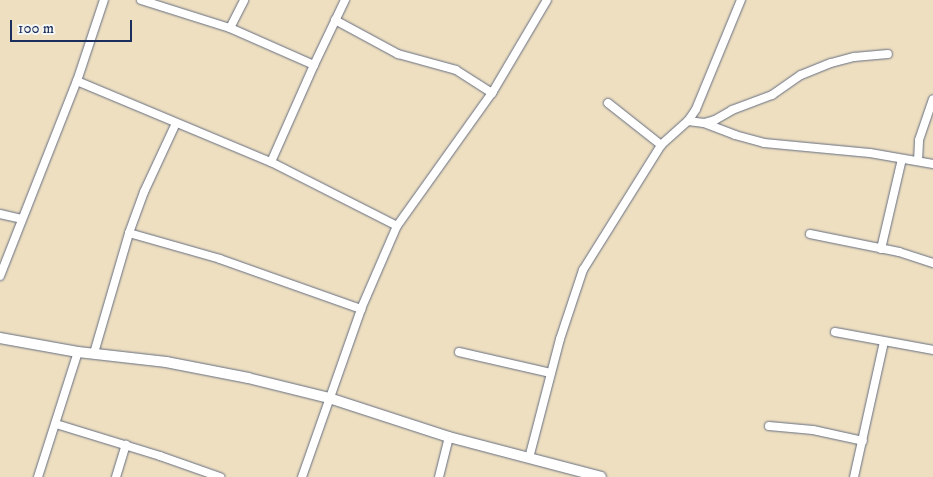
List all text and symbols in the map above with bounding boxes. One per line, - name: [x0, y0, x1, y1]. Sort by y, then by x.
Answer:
- scale bar: [12, 10, 135, 42]
- text: 100 m: [18, 19, 54, 38]

